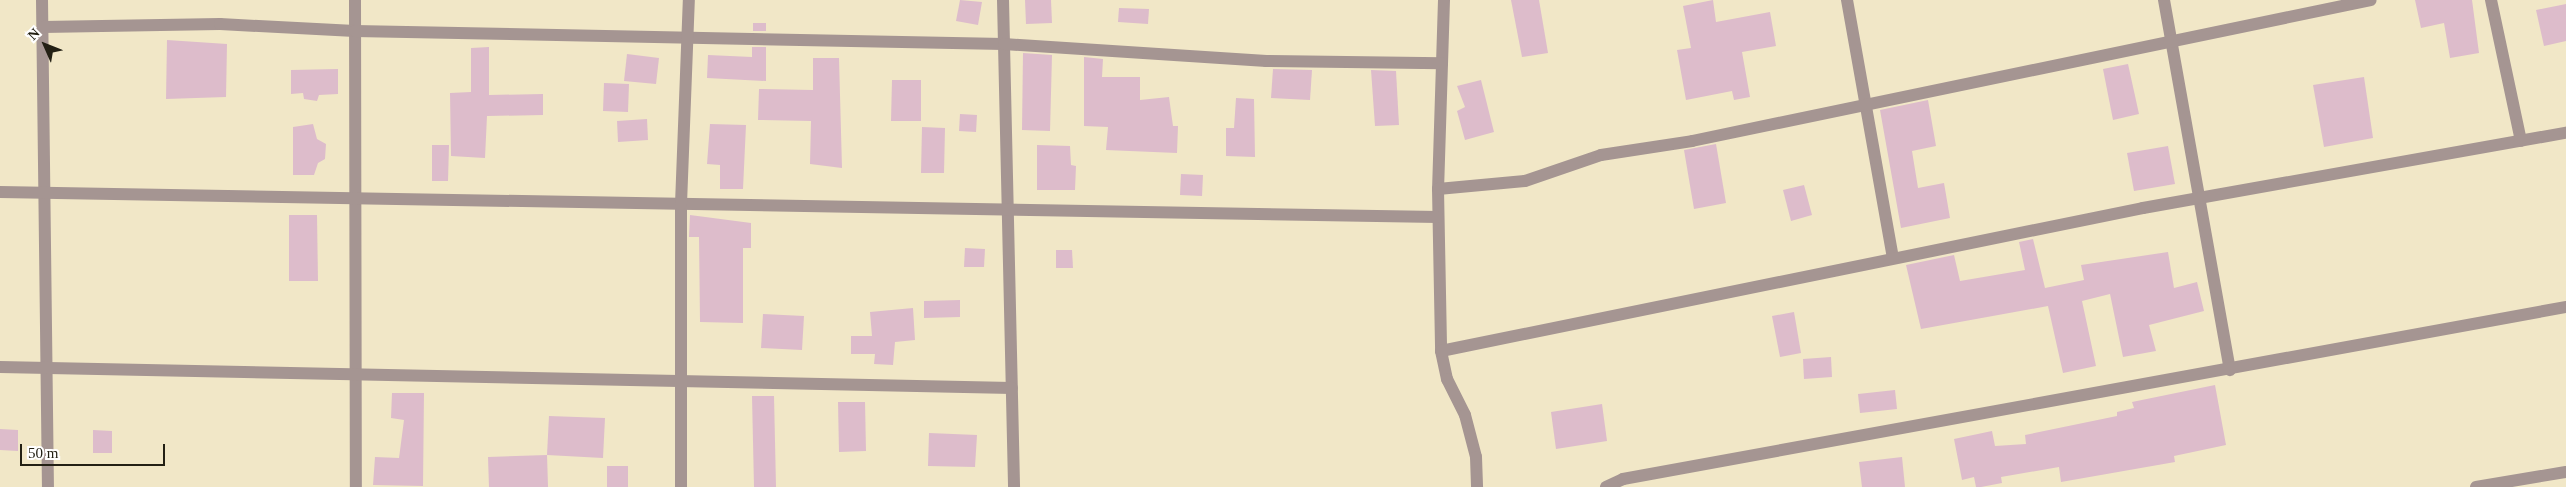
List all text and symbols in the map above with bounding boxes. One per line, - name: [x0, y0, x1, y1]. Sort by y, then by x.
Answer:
- north arrow: [20, 20, 70, 70]
- text: N: [25, 25, 43, 43]
- scale bar: [22, 434, 168, 466]
- text: 50 m: [28, 445, 58, 461]

